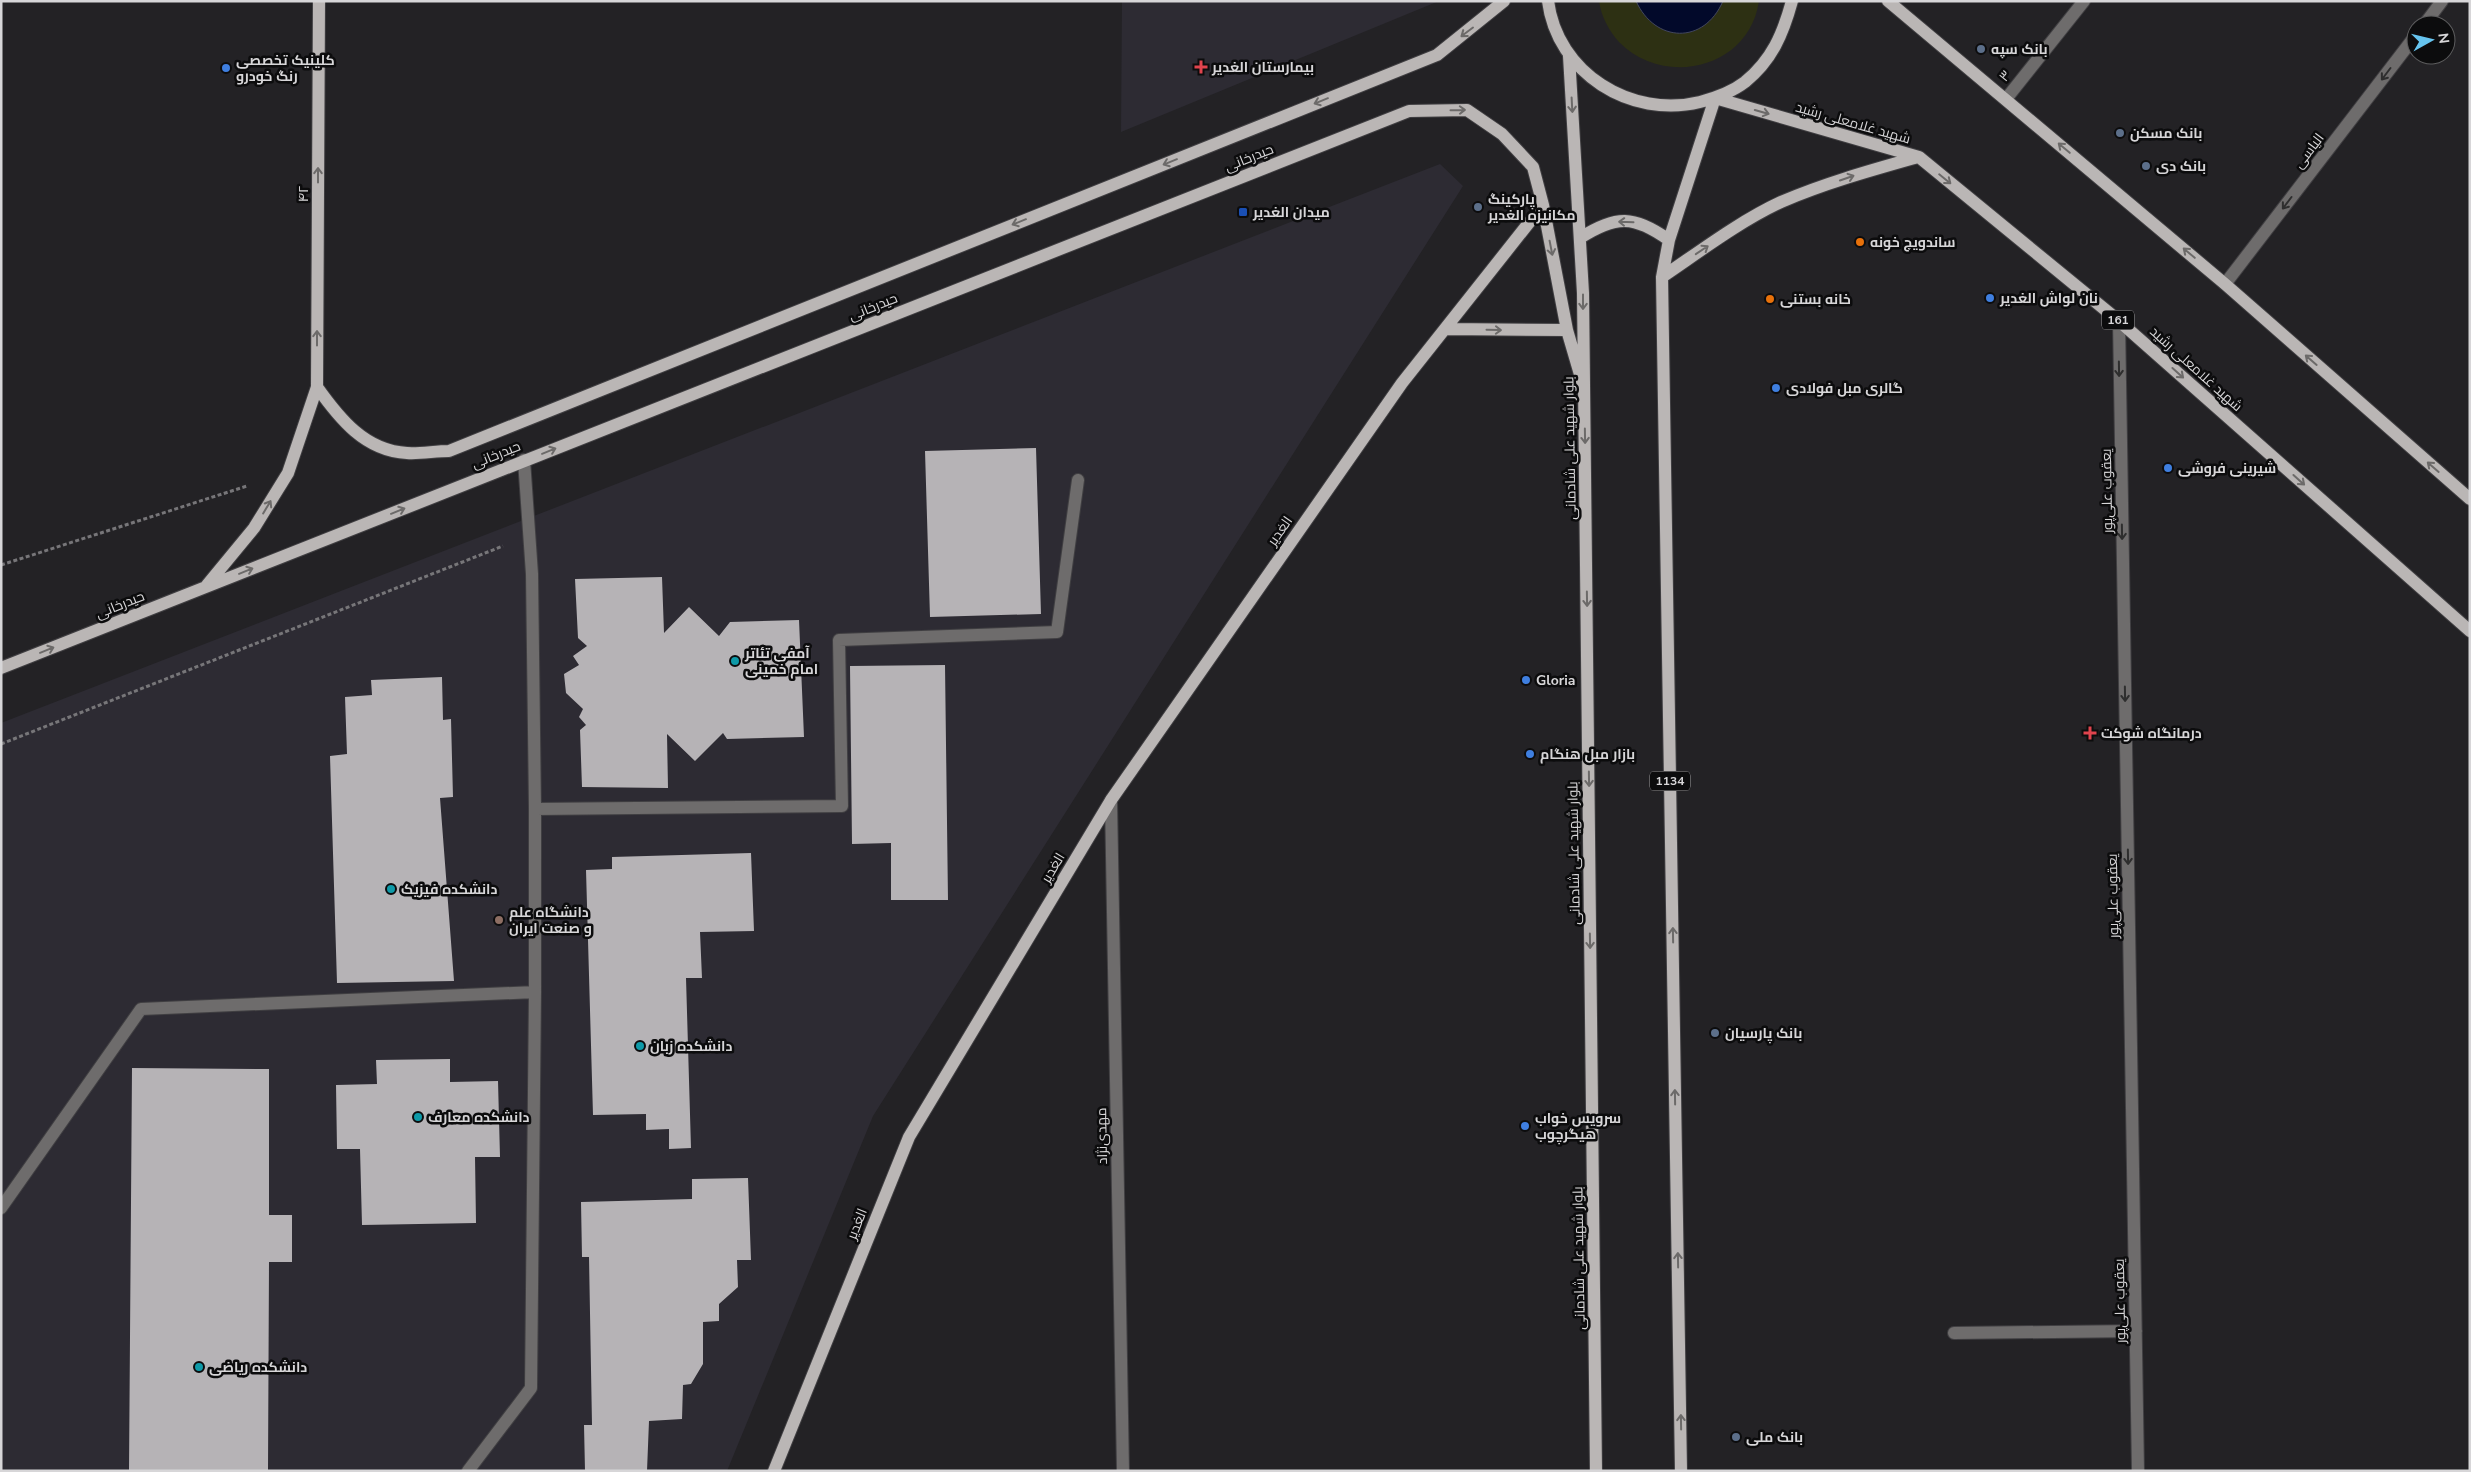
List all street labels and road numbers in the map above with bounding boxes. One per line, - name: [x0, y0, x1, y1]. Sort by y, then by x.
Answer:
- street label: ۳: [1995, 66, 2015, 86]
- street label: شهید غلامعلی رشید: [1793, 98, 1913, 148]
- street label: الیاسی: [2289, 129, 2329, 173]
- street label: حیدرخانی: [1222, 140, 1276, 176]
- street label: ۴۲: [294, 186, 313, 202]
- street label: حیدرخانی: [846, 289, 900, 325]
- road number: 161: [2102, 310, 2134, 330]
- street label: شهید غلامعلی رشید: [2146, 322, 2246, 416]
- street label: بلوار شهید علی شادمانی: [1559, 376, 1581, 520]
- street label: حیدرخانی: [469, 437, 523, 473]
- street label: یعقوب علی‌پور: [2097, 448, 2117, 535]
- street label: الغدیر: [1262, 512, 1297, 550]
- street label: حیدرخانی: [93, 587, 147, 623]
- road number: 1134: [1650, 771, 1690, 790]
- street label: بلوار شهید علی شادمانی: [1563, 781, 1585, 925]
- street label: الغدیر: [1036, 849, 1069, 887]
- street label: یعقوب علی‌پور: [2103, 853, 2123, 940]
- street label: مهدی‌نژاد: [1092, 1107, 1112, 1165]
- street label: بلوار شهید علی شادمانی: [1568, 1186, 1590, 1330]
- street label: الغدیر: [842, 1206, 872, 1243]
- street label: یعقوب علی‌پور: [2110, 1258, 2130, 1345]

